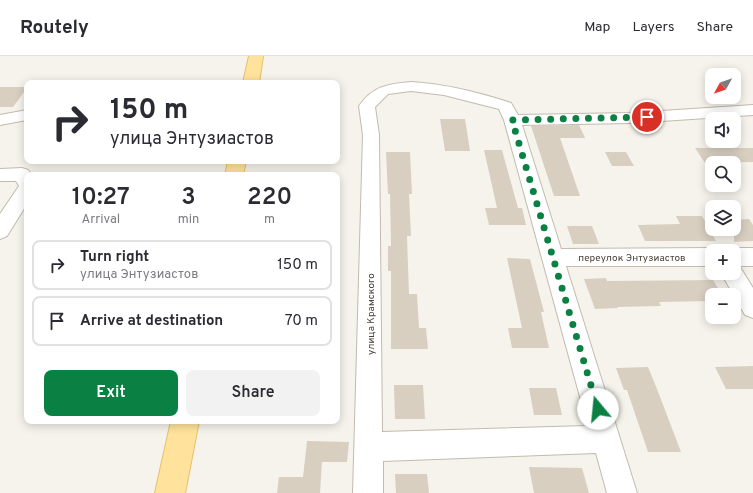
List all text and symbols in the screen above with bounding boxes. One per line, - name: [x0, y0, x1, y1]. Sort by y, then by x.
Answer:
- text: Routely: [20, 16, 89, 40]
- text: Map: [584, 19, 610, 36]
- text: Layers: [632, 19, 674, 36]
- text: Share: [696, 19, 733, 36]
- north arrow: [705, 68, 741, 104]
- map controls: [705, 68, 741, 324]
- text: 150 m: [110, 93, 188, 129]
- icon: right: [44, 96, 96, 148]
- pin: [630, 100, 664, 134]
- icon: arrive: [636, 106, 658, 128]
- button: sound: [705, 112, 741, 148]
- text: улица Энтузиастов: [110, 128, 274, 151]
- button: search: [705, 156, 741, 192]
- text: 10:27: [72, 183, 130, 213]
- text: 3: [181, 183, 196, 213]
- text: 220: [247, 183, 292, 213]
- button: layers: [705, 200, 741, 236]
- text: Arrival: [81, 212, 120, 228]
- text: min: [178, 212, 199, 228]
- text: m: [264, 212, 275, 228]
- button: +: [705, 244, 741, 280]
- text: Turn right: [80, 248, 149, 267]
- street label: переулок Энтузиастов: [578, 252, 686, 265]
- icon: right: [46, 254, 68, 276]
- text: 150 m: [277, 256, 318, 275]
- text: улица Энтузиастов: [80, 267, 198, 283]
- street label: улица Крамского: [365, 273, 378, 355]
- button: −: [705, 288, 741, 324]
- icon: arrive: [46, 310, 68, 332]
- text: Arrive at destination: [80, 312, 223, 331]
- text: 70 m: [285, 312, 318, 331]
- button: Exit: [44, 370, 178, 416]
- button: Share: [186, 370, 320, 416]
- position arrow: [577, 388, 619, 430]

